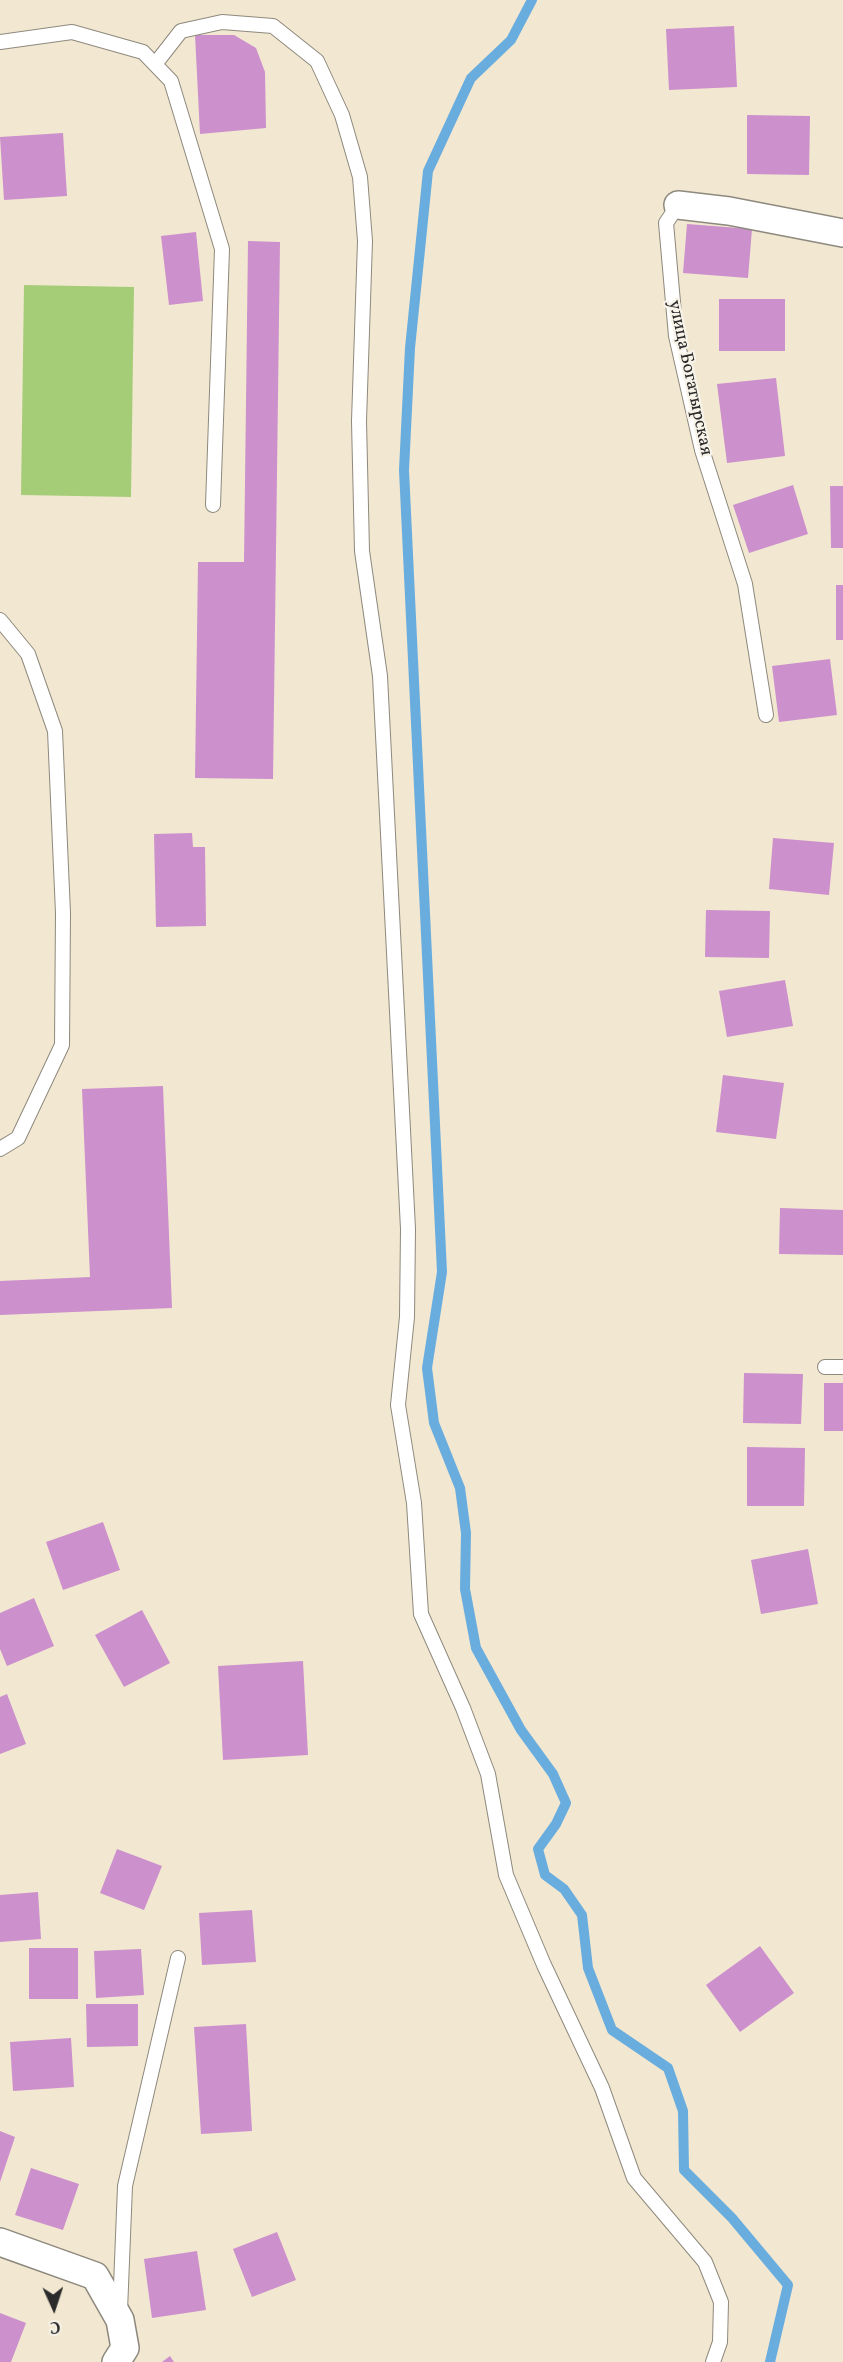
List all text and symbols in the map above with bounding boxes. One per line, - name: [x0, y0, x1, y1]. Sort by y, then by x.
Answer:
- street label: улица Богатырская: [662, 298, 716, 458]
- north arrow: [24, 2278, 84, 2338]
- text: С: [49, 2315, 61, 2337]

